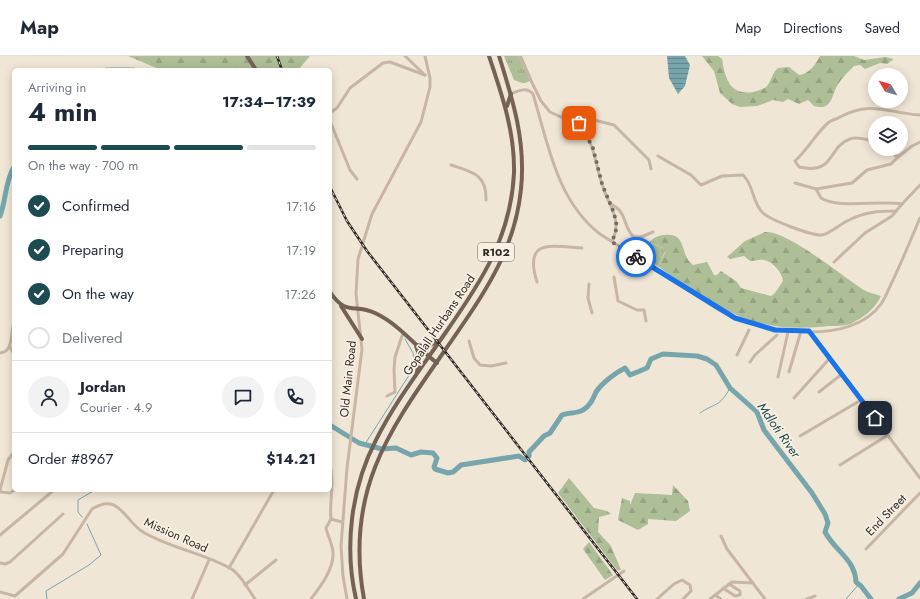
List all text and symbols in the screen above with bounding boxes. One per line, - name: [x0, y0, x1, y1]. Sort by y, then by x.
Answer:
- text: Map: [20, 14, 59, 41]
- text: Map: [735, 18, 761, 38]
- text: Directions: [783, 18, 843, 38]
- text: Saved: [865, 18, 900, 38]
- north arrow: [868, 68, 908, 108]
- map controls: [868, 68, 908, 156]
- text: Arriving in: [28, 78, 86, 97]
- text: 17:34–17:39: [222, 91, 316, 113]
- text: 4 min: [28, 93, 97, 131]
- pin: [562, 106, 596, 140]
- icon: bag: [568, 112, 590, 134]
- button: layers: [868, 116, 908, 156]
- text: On the way · 700 m: [28, 156, 138, 175]
- icon: check: [28, 195, 50, 217]
- text: Confirmed: [62, 195, 130, 217]
- text: 17:16: [286, 197, 316, 216]
- courier: [616, 237, 656, 277]
- icon: check: [28, 239, 50, 261]
- text: Preparing: [62, 239, 124, 261]
- text: 17:19: [286, 241, 316, 260]
- road number: R102: [478, 243, 514, 261]
- icon: bike: [625, 246, 647, 268]
- street label: Gopalall Hurbans Road: [398, 271, 480, 379]
- icon: check: [28, 283, 50, 305]
- text: On the way: [62, 283, 134, 305]
- text: 17:26: [285, 285, 316, 304]
- text: Delivered: [62, 327, 123, 349]
- street label: Old Main Road: [335, 340, 361, 418]
- button: person: [28, 376, 70, 418]
- text: Jordan: [80, 376, 126, 398]
- button: chat: [222, 376, 264, 418]
- button: phone: [274, 376, 316, 418]
- text: Courier · 4.9: [80, 398, 153, 417]
- water label: Mdloti River: [753, 398, 806, 462]
- pin: [858, 401, 892, 435]
- icon: home: [864, 407, 886, 429]
- text: Order #8967: [28, 448, 113, 470]
- text: $14.21: [266, 448, 316, 470]
- street label: End Street: [861, 490, 911, 540]
- street label: Mission Road: [141, 513, 211, 557]

